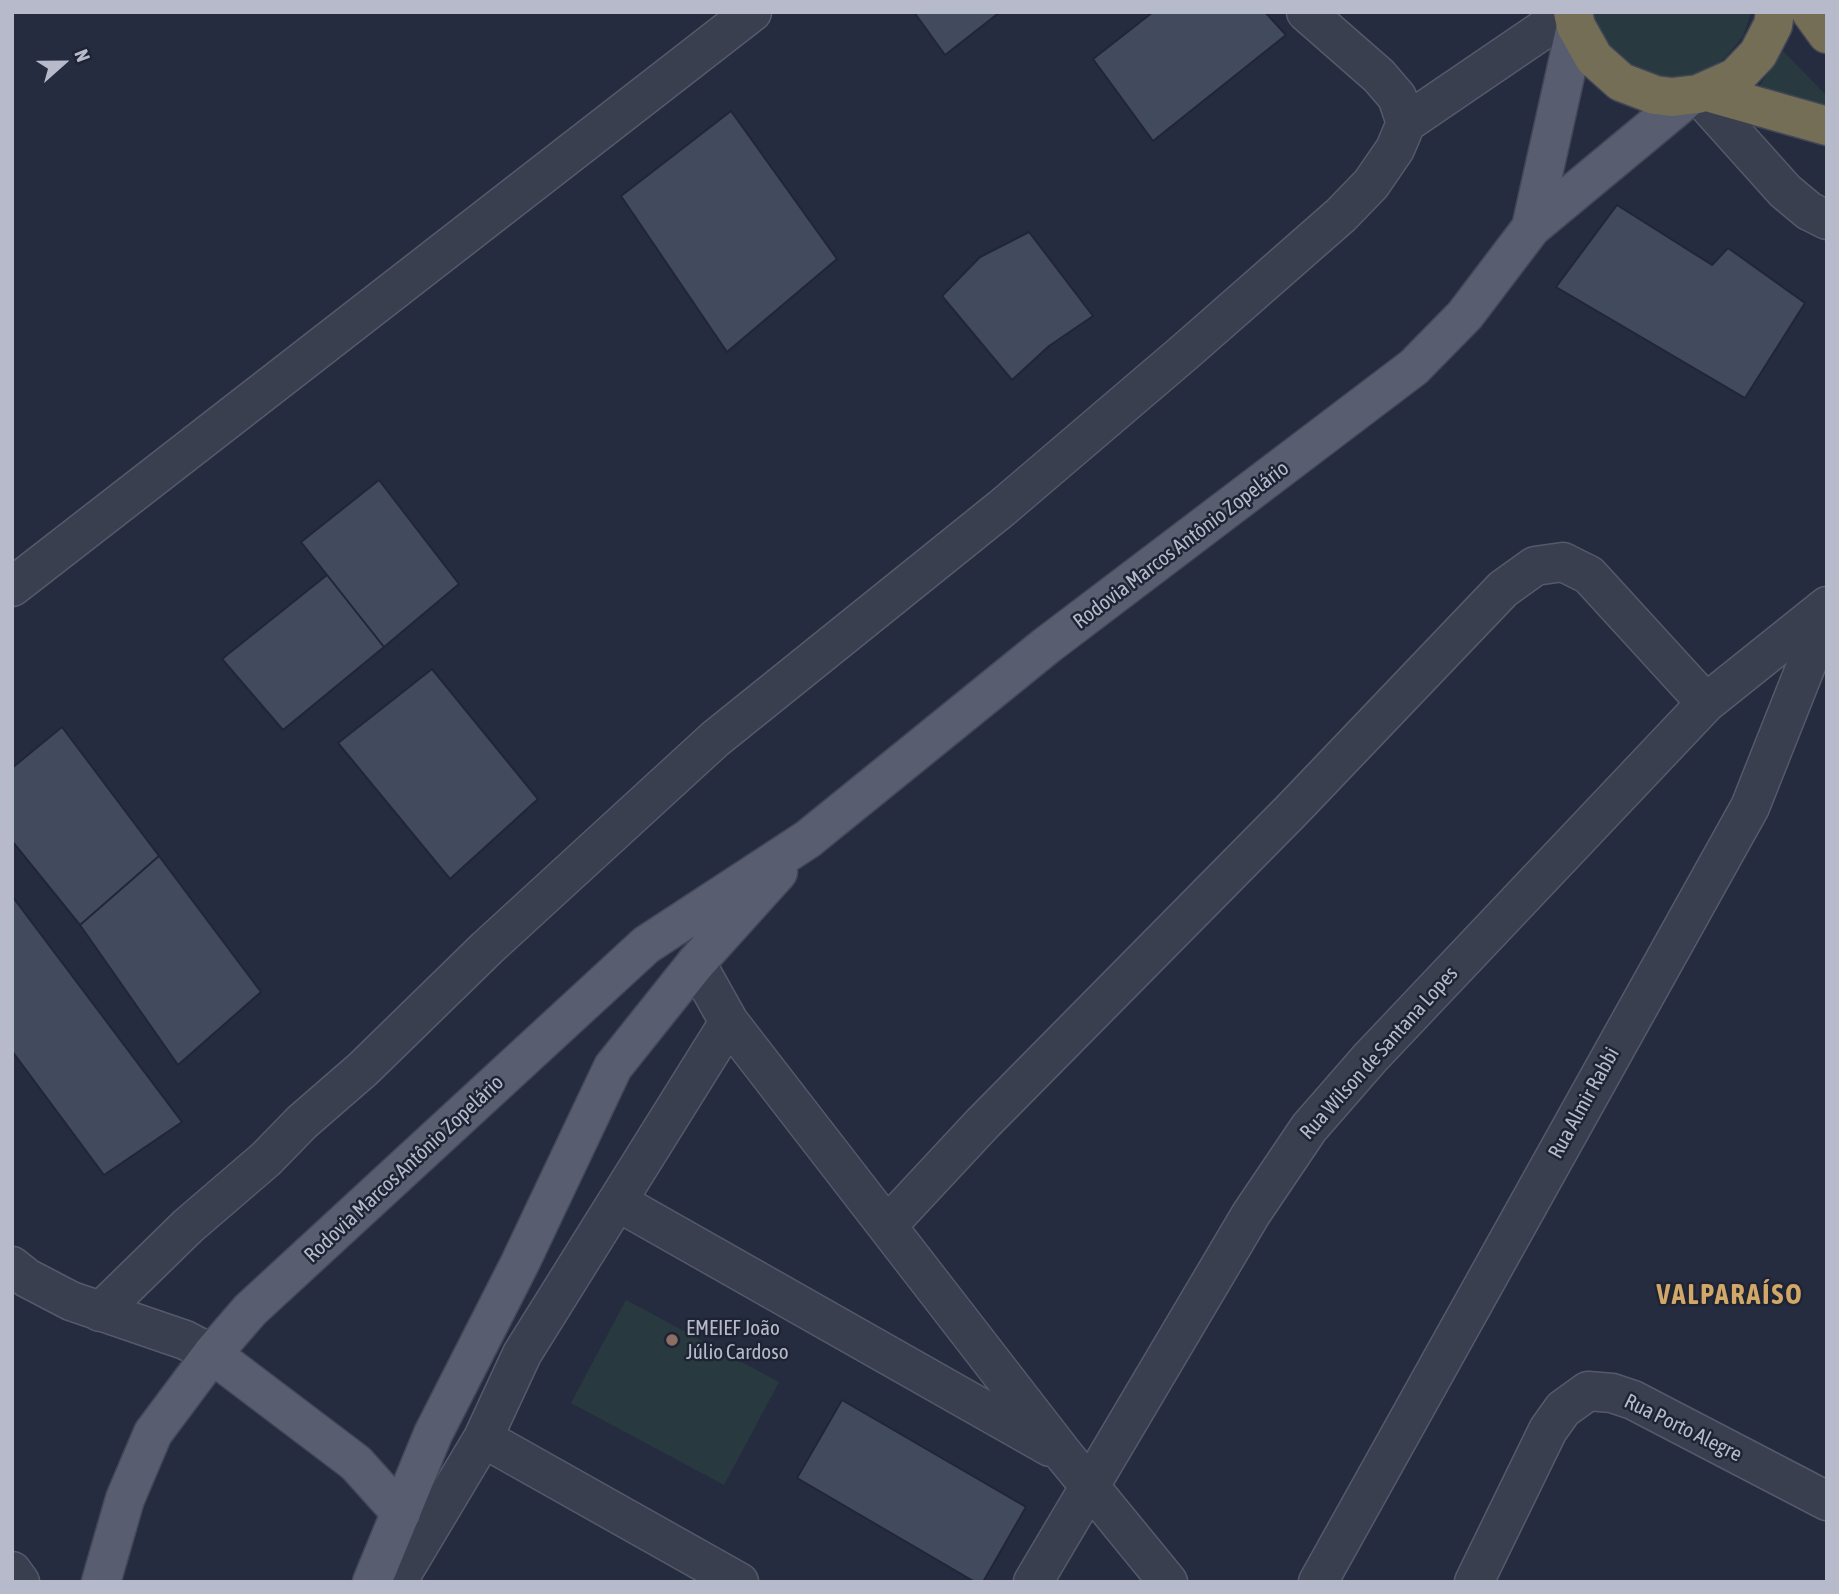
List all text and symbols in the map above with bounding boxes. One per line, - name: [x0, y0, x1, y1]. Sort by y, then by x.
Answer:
- north arrow: [28, 28, 98, 98]
- text: N: [70, 46, 95, 65]
- street label: Rodovia Marcos Antônio Zopelário: [1068, 456, 1294, 634]
- street label: Rua Wilson de Santana Lopes: [1295, 961, 1463, 1145]
- street label: Rua Almir Rabbi: [1543, 1043, 1625, 1163]
- street label: Rodovia Marcos Antônio Zopelário: [299, 1070, 509, 1268]
- district label: VALPARAÍSO: [1658, 1278, 1802, 1312]
- place label: EMEIEF João Júlio Cardoso: [686, 1315, 789, 1365]
- marker: EMEIEF João Júlio Cardoso: [664, 1332, 680, 1348]
- street label: Rua Porto Alegre: [1620, 1389, 1746, 1467]

